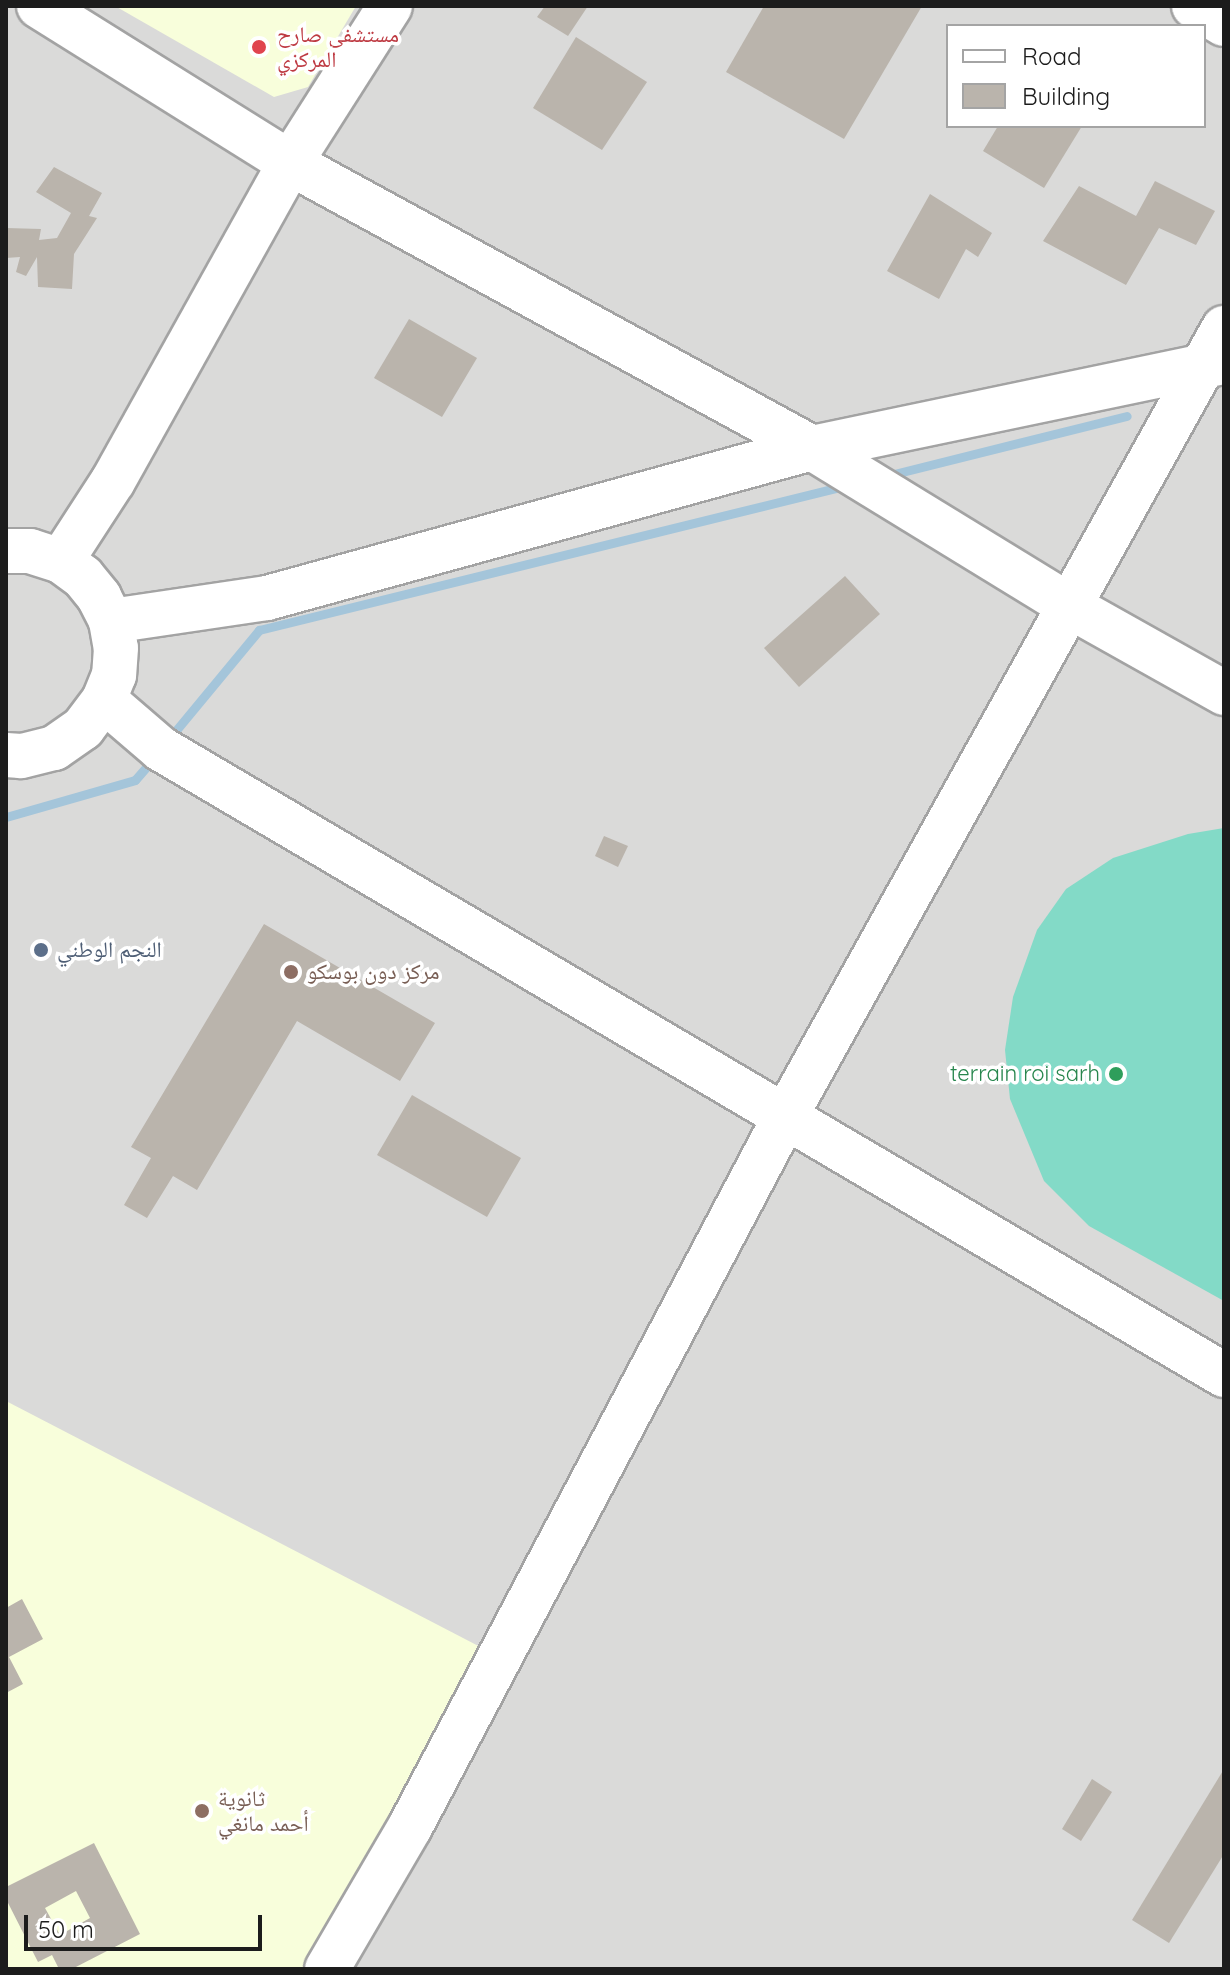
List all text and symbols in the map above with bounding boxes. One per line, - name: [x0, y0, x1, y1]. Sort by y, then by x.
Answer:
- place label: مستشفى صارح المركزي: [277, 21, 399, 72]
- legend: [946, 24, 1206, 128]
- marker: مستشفى صارح المركزي: [248, 36, 270, 58]
- text: Road: [1022, 41, 1082, 71]
- text: Building: [1022, 81, 1110, 111]
- place label: النجم الوطني: [57, 937, 162, 963]
- marker: النجم الوطني: [32, 941, 50, 959]
- place label: مركز دون بوسكو: [307, 959, 439, 985]
- marker: مركز دون بوسكو: [282, 963, 300, 981]
- place label: terrain roi sarh: [950, 1061, 1100, 1087]
- marker: terrain roi sarh: [1107, 1065, 1125, 1083]
- place label: ثانوية أحمد مانغي: [218, 1785, 309, 1836]
- marker: ثانوية أحمد مانغي: [193, 1802, 211, 1820]
- scale bar: [28, 1899, 266, 1949]
- text: 50 m: [38, 1914, 94, 1944]

